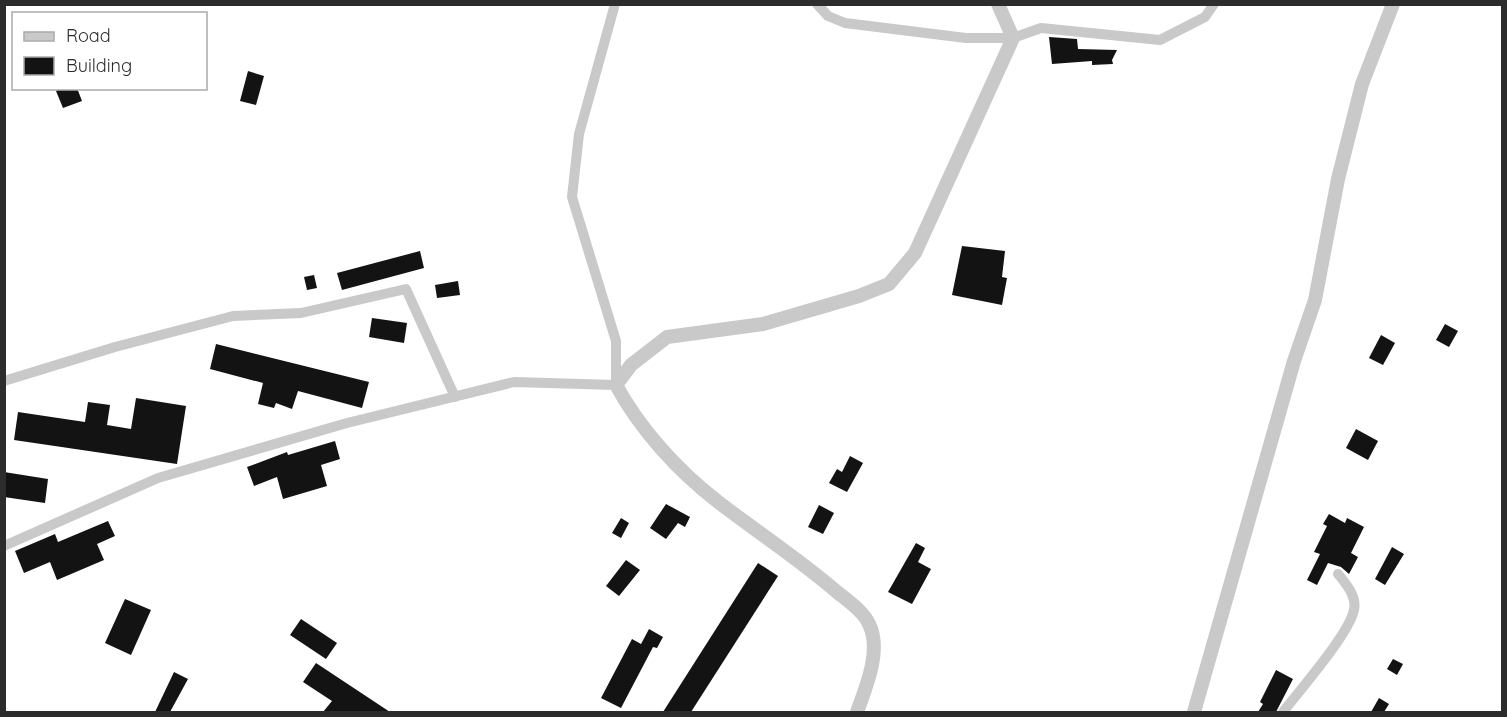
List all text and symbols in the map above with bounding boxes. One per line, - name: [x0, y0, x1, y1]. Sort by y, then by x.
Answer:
- legend: [12, 12, 207, 90]
- text: Road: [66, 24, 111, 47]
- text: Building: [66, 54, 132, 77]

